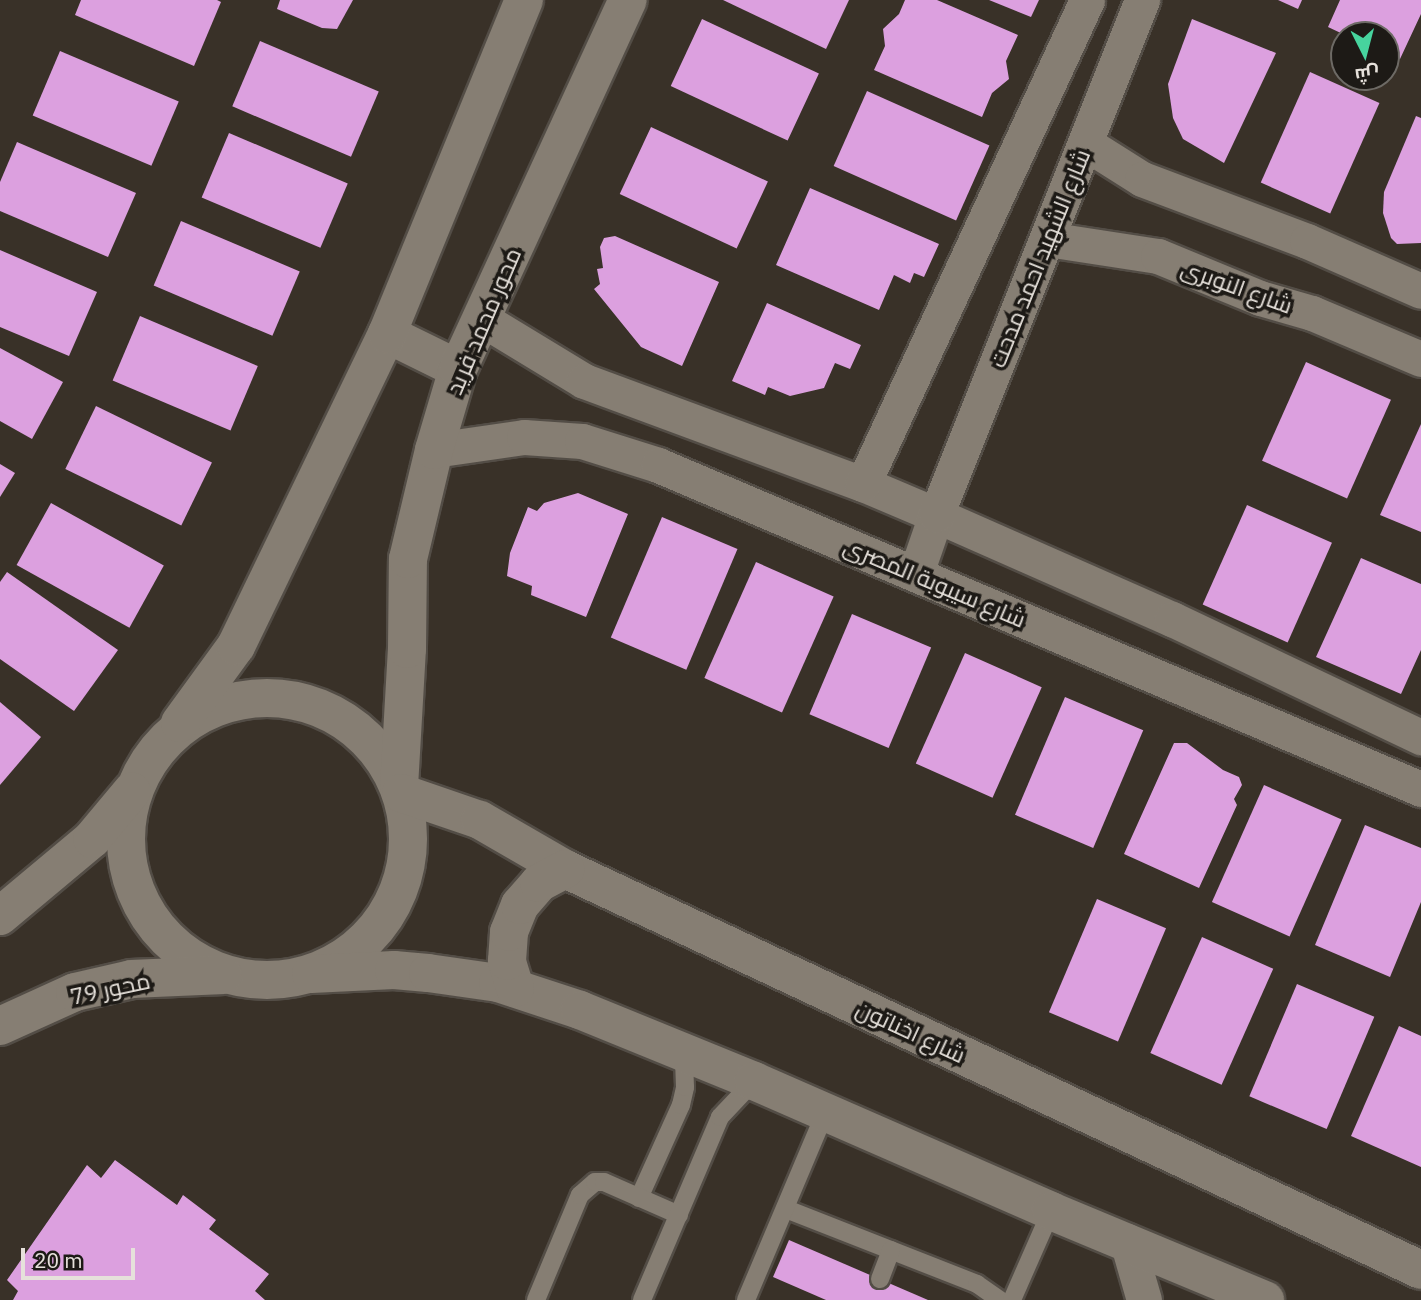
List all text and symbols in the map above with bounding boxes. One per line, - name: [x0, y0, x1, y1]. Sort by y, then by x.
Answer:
- north arrow: [1330, 21, 1400, 91]
- text: ش: [1354, 62, 1380, 88]
- street label: شارع الشهيد احمد مدحت: [983, 145, 1095, 371]
- street label: محور محمد فريد: [440, 244, 526, 398]
- street label: شارع النوبرى: [1178, 253, 1296, 319]
- street label: شارع سيبوبة المصرى: [840, 531, 1030, 633]
- street label: محور 79: [68, 966, 152, 1010]
- street label: شارع اخناتون: [852, 994, 970, 1068]
- scale bar: [24, 1234, 138, 1278]
- text: 20 m: [34, 1246, 83, 1274]

